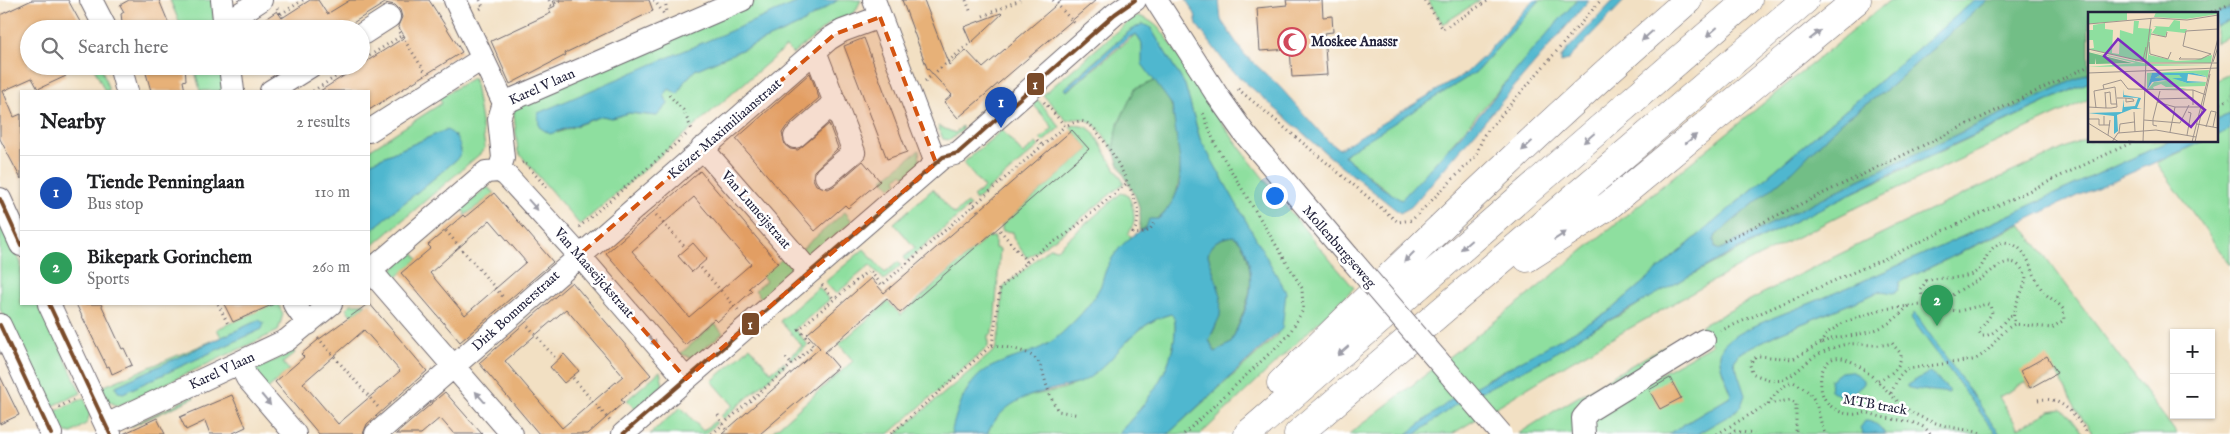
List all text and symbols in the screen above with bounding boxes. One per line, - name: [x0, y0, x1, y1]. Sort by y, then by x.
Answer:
- inset map: [2088, 12, 2218, 142]
- search box: [20, 20, 370, 75]
- one-way arrow: [1706, 26, 1718, 38]
- mosque icon: Moskee Anassr: [1277, 27, 1307, 57]
- one-way arrow: [1809, 30, 1822, 41]
- one-way arrow: [1641, 31, 1654, 42]
- place label: Moskee Anassr: [1311, 33, 1399, 51]
- icon: search: [38, 34, 66, 62]
- text: Search here: [78, 36, 169, 60]
- street label: Karel V laan: [506, 64, 578, 110]
- line badge: 1: [1026, 72, 1045, 96]
- street label: Keizer Maximiliaanstraat: [665, 75, 786, 183]
- text: 1: [1032, 76, 1038, 94]
- pin: 1: [985, 87, 1017, 128]
- text: Nearby: [40, 109, 105, 136]
- text: 2 results: [296, 113, 350, 133]
- one-way arrow: [1582, 133, 1595, 144]
- one-way arrow: [1684, 134, 1697, 145]
- one-way arrow: [1521, 140, 1533, 152]
- street label: Van Lumeijstraat: [716, 166, 795, 253]
- text: Tiende Penninglaan: [87, 171, 245, 195]
- text: 1: [53, 183, 59, 203]
- text: 110 m: [314, 183, 350, 203]
- your location: [1262, 183, 1288, 209]
- text: Bus stop: [87, 195, 143, 215]
- one-way arrow: [527, 198, 539, 210]
- street label: Mollenburgseweg: [1298, 202, 1380, 292]
- street label: Van Maaseijckstraat: [549, 223, 638, 322]
- one-way arrow: [1554, 232, 1567, 241]
- one-way arrow: [1461, 239, 1473, 251]
- text: Bikepark Gorinchem: [87, 246, 252, 270]
- one-way arrow: [1403, 251, 1415, 263]
- text: 2: [52, 258, 60, 278]
- text: 260 m: [312, 258, 350, 278]
- street label: Dirk Bommerstraat: [468, 267, 564, 355]
- text: Sports: [87, 270, 129, 290]
- pin: 2: [1921, 285, 1953, 326]
- line badge: 1: [741, 312, 760, 336]
- text: 1: [747, 316, 753, 334]
- map controls: [2170, 329, 2215, 419]
- button: +: [2170, 329, 2215, 374]
- one-way arrow: [646, 333, 658, 345]
- one-way arrow: [1337, 346, 1350, 357]
- street label: Karel V laan: [186, 348, 258, 394]
- button: −: [2170, 374, 2215, 419]
- street label: MTB track: [1841, 390, 1909, 420]
- one-way arrow: [475, 391, 486, 404]
- one-way arrow: [260, 393, 271, 406]

